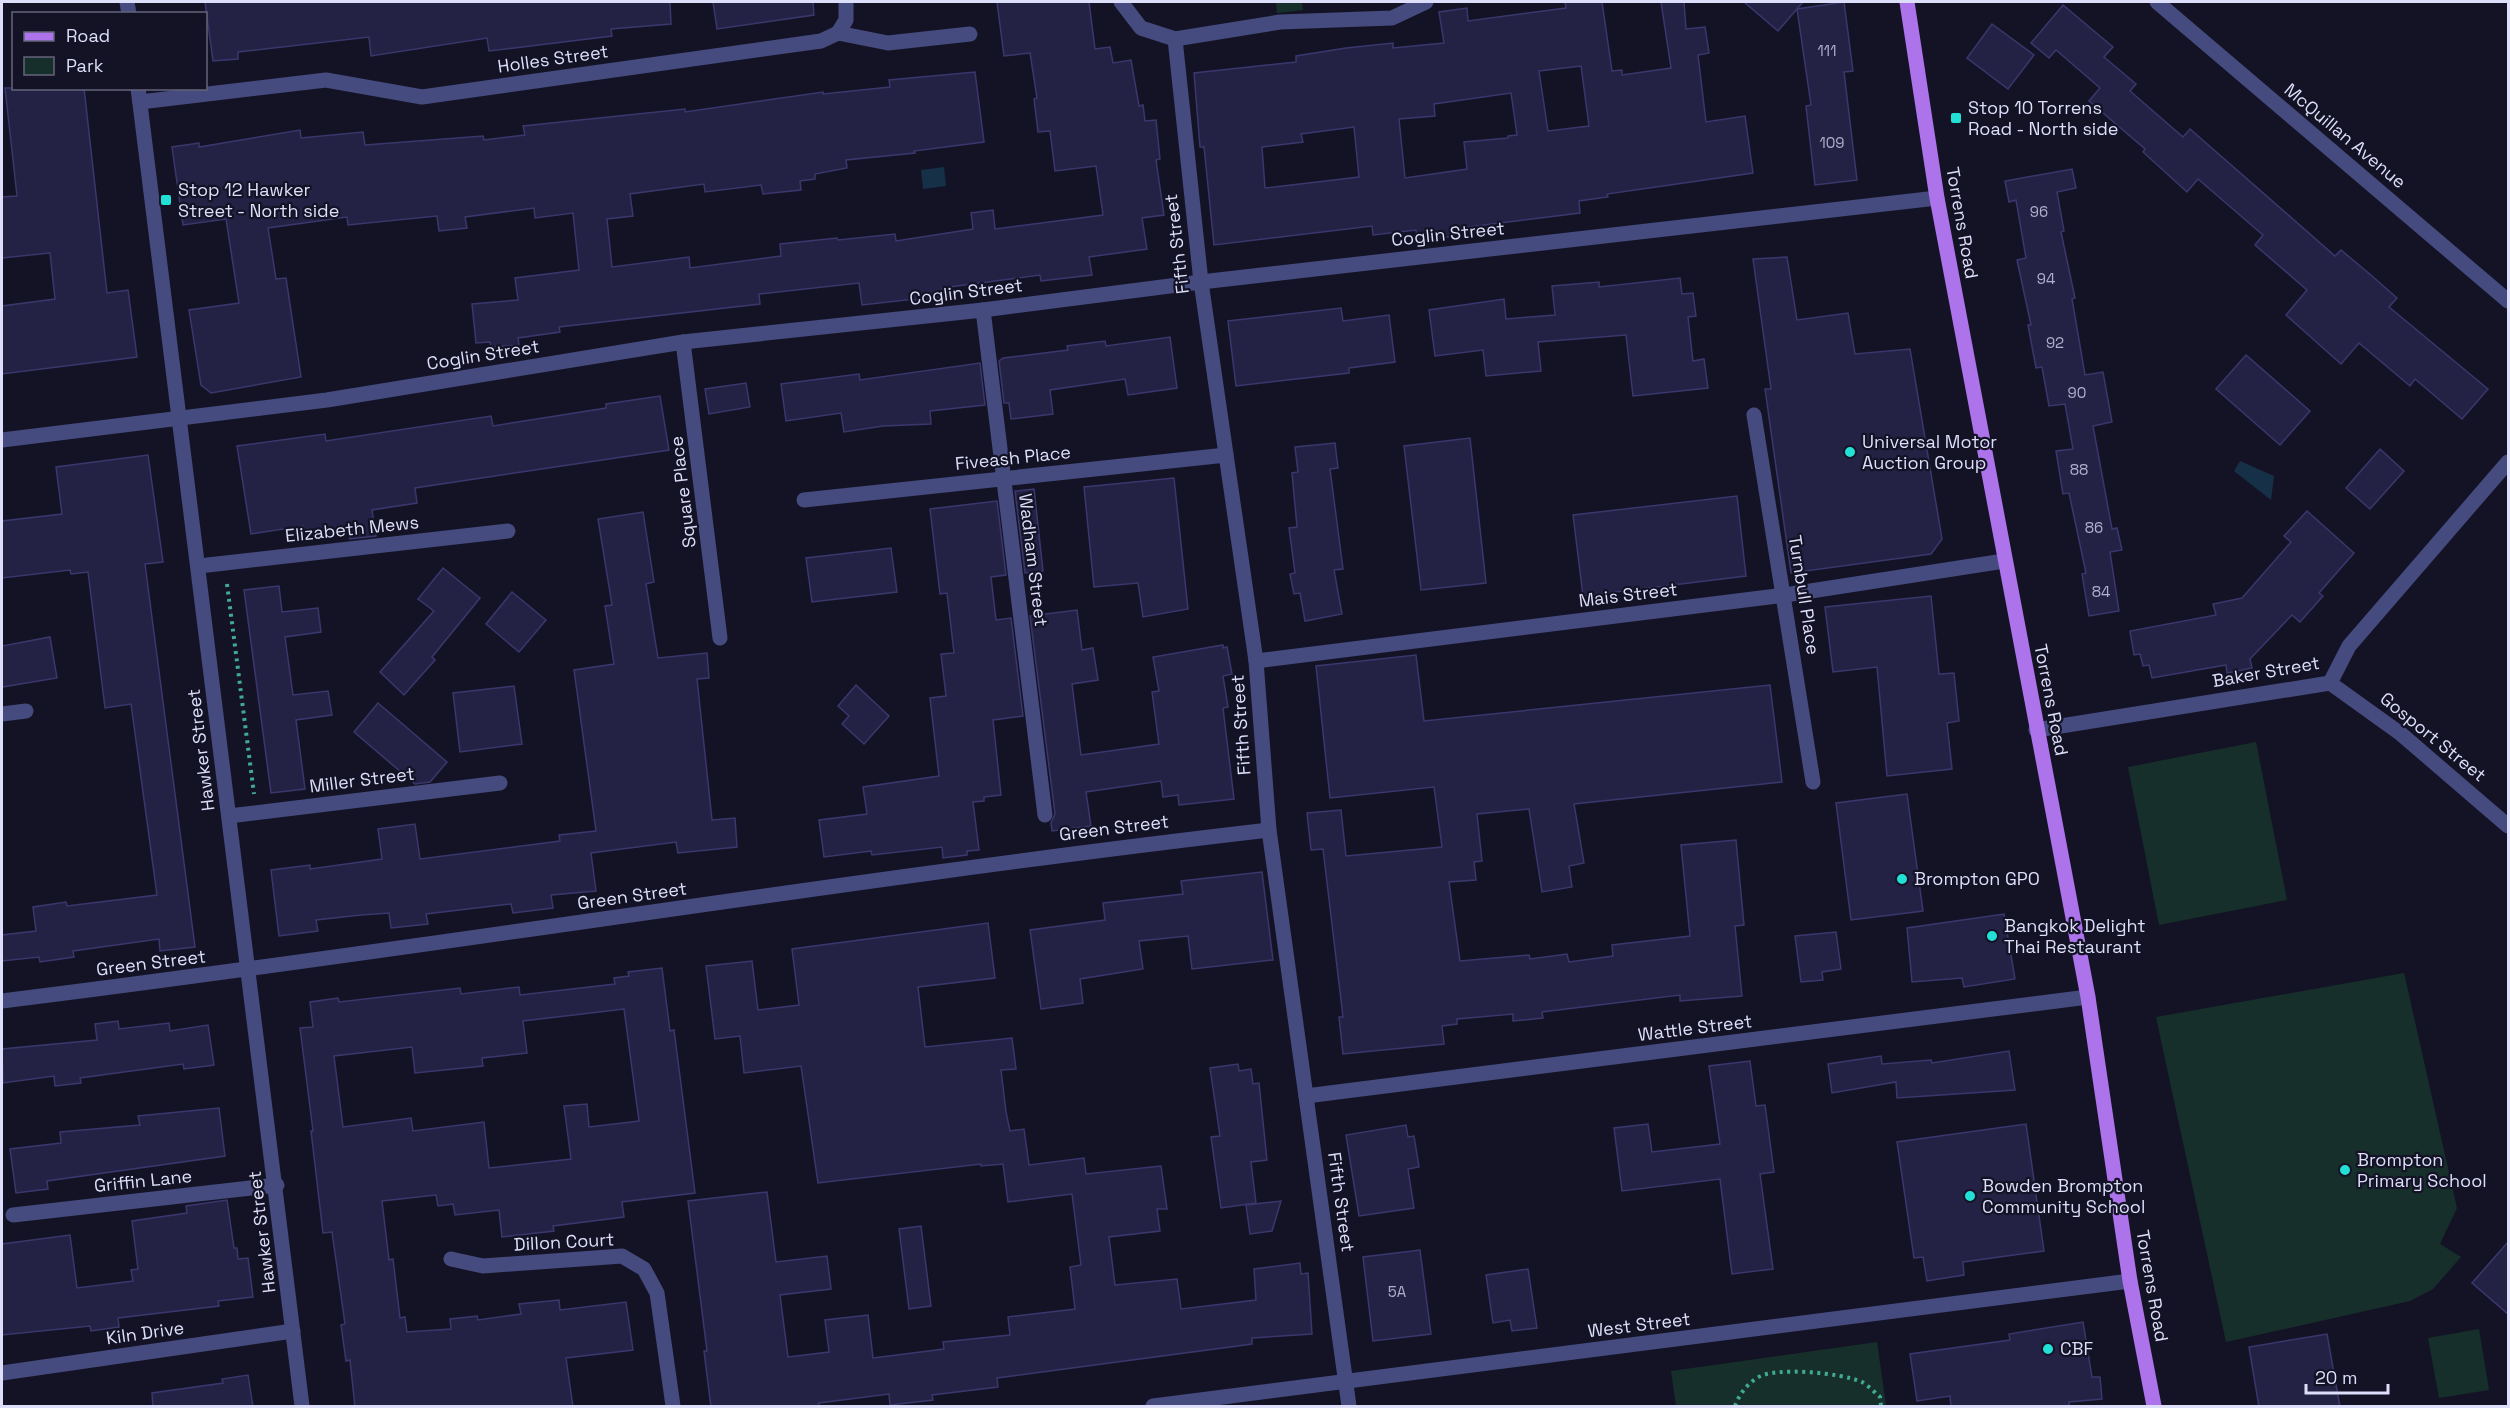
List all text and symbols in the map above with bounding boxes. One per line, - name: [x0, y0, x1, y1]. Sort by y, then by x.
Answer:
- legend: [12, 12, 207, 90]
- text: Road: [66, 24, 110, 47]
- street label: Holles Street: [496, 39, 610, 78]
- house number: 111: [1818, 41, 1836, 60]
- text: Park: [66, 54, 104, 77]
- street label: McQuillan Avenue: [2280, 78, 2411, 193]
- place label: Stop 10 Torrens Road - North side: [1968, 96, 2119, 140]
- marker: Stop 10 Torrens Road - North side: [1949, 111, 1963, 125]
- house number: 109: [1819, 133, 1845, 152]
- street label: Torrens Road: [1941, 165, 1984, 281]
- place label: Stop 12 Hawker Street - North side: [178, 178, 339, 222]
- marker: Stop 12 Hawker Street - North side: [159, 193, 173, 207]
- street label: Fifth Street: [1159, 193, 1194, 295]
- house number: 96: [2030, 202, 2048, 221]
- street label: Coglin Street: [1390, 216, 1506, 251]
- house number: 94: [2037, 269, 2055, 288]
- street label: Coglin Street: [908, 273, 1024, 310]
- house number: 92: [2046, 333, 2064, 352]
- street label: Coglin Street: [425, 334, 541, 375]
- house number: 90: [2068, 383, 2086, 402]
- place label: Universal Motor Auction Group: [1862, 430, 1997, 474]
- street label: Square Place: [664, 435, 701, 549]
- street label: Fiveash Place: [954, 440, 1072, 475]
- marker: Universal Motor Auction Group: [1843, 445, 1857, 459]
- house number: 88: [2070, 460, 2088, 479]
- street label: Wadham Street: [1014, 492, 1053, 628]
- street label: Elizabeth Mews: [284, 510, 420, 547]
- house number: 86: [2085, 518, 2103, 537]
- street label: Turnbull Place: [1784, 533, 1825, 656]
- street label: Mais Street: [1577, 577, 1679, 612]
- house number: 84: [2092, 582, 2110, 601]
- street label: Torrens Road: [2029, 642, 2074, 758]
- street label: Baker Street: [2210, 651, 2321, 692]
- street label: Fifth Street: [1226, 674, 1255, 776]
- street label: Gosport Street: [2376, 687, 2491, 786]
- street label: Hawker Street: [182, 688, 219, 812]
- street label: Miller Street: [308, 762, 416, 797]
- street label: Green Street: [1058, 809, 1170, 846]
- place label: Brompton GPO: [1914, 867, 2040, 890]
- marker: Brompton GPO: [1895, 872, 1909, 886]
- street label: Green Street: [576, 876, 688, 915]
- place label: Bangkok Delight Thai Restaurant: [2004, 914, 2146, 958]
- marker: Bangkok Delight Thai Restaurant: [1985, 929, 1999, 943]
- street label: Green Street: [95, 944, 207, 981]
- street label: Wattle Street: [1637, 1009, 1753, 1046]
- place label: Brompton Primary School: [2357, 1148, 2487, 1192]
- street label: Fifth Street: [1323, 1150, 1360, 1253]
- marker: Brompton Primary School: [2338, 1163, 2352, 1177]
- street label: Griffin Lane: [93, 1164, 193, 1197]
- street label: Hawker Street: [243, 1170, 280, 1294]
- place label: Bowden Brompton Community School: [1982, 1174, 2145, 1218]
- marker: Bowden Brompton Community School: [1963, 1189, 1977, 1203]
- street label: Dillon Court: [513, 1227, 615, 1256]
- street label: Torrens Road: [2131, 1228, 2174, 1344]
- house number: 5A: [1388, 1282, 1407, 1301]
- street label: West Street: [1586, 1307, 1692, 1342]
- street label: Kiln Drive: [104, 1316, 185, 1349]
- place label: CBF: [2060, 1337, 2093, 1360]
- marker: CBF: [2041, 1342, 2055, 1356]
- scale bar: [2306, 1357, 2388, 1395]
- text: 20 m: [2315, 1366, 2358, 1389]

